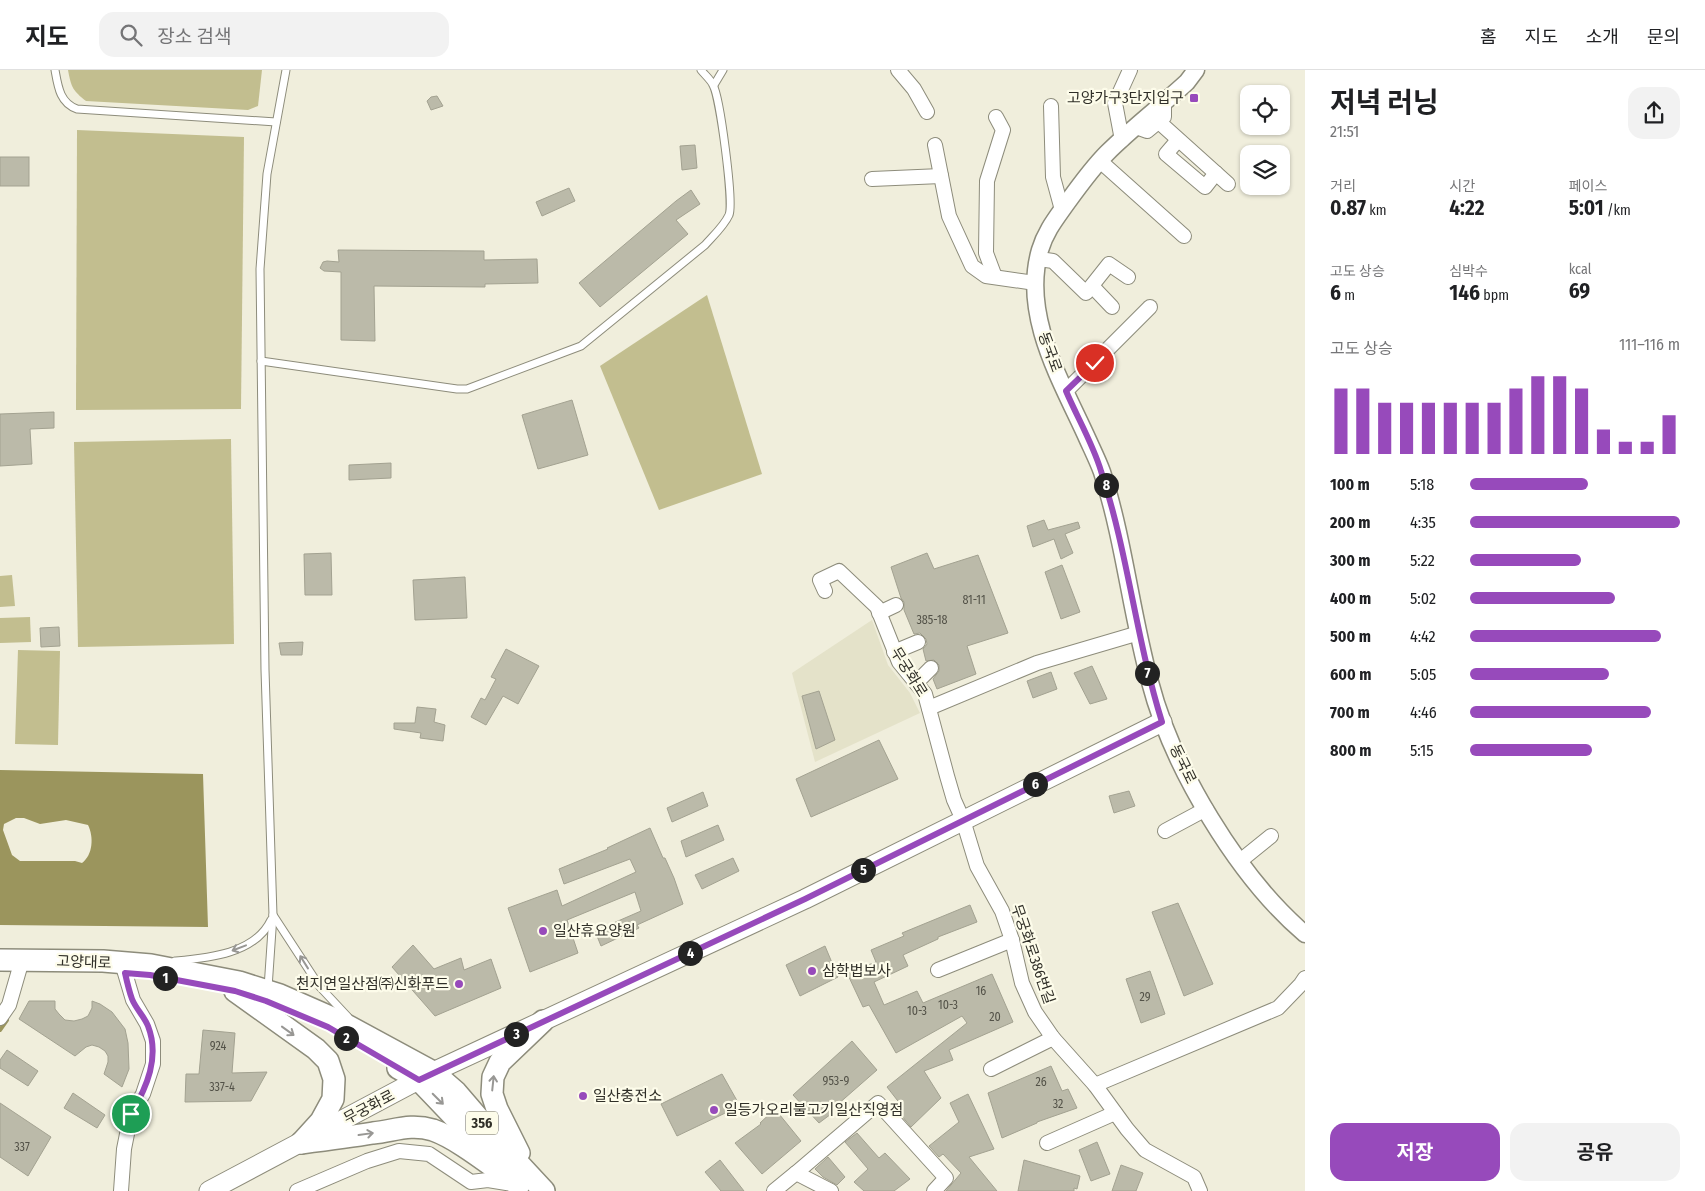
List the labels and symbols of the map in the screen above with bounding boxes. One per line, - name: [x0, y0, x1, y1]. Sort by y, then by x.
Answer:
- place label: 고양가구3단지입구: [1067, 89, 1184, 107]
- marker: 고양가구3단지입구: [1188, 92, 1200, 104]
- street label: 동국로: [1034, 329, 1066, 375]
- pin: [1074, 342, 1116, 384]
- pin: 8: [1094, 472, 1118, 498]
- house number: 81-11: [962, 593, 986, 607]
- house number: 385-18: [916, 613, 948, 627]
- street label: 무궁화로: [887, 644, 931, 700]
- pin: 7: [1134, 660, 1160, 686]
- street label: 동국로: [1166, 741, 1200, 787]
- pin: 6: [1022, 772, 1048, 796]
- pin: 5: [850, 858, 876, 882]
- street label: 무궁화로386번길: [1007, 902, 1059, 1006]
- place label: 일산휴요양원: [553, 922, 636, 940]
- marker: 일산휴요양원: [537, 925, 549, 937]
- pin: 4: [678, 940, 702, 966]
- one-way arrow: [232, 943, 247, 953]
- street label: 고양대로: [56, 952, 112, 972]
- one-way arrow: [299, 956, 309, 970]
- place label: 삼학법보사: [822, 962, 891, 980]
- marker: 삼학법보사: [806, 965, 818, 977]
- pin: 1: [152, 966, 178, 990]
- place label: 천지연일산점㈜신화푸드: [296, 975, 449, 993]
- marker: 천지연일산점㈜신화푸드: [453, 978, 465, 990]
- house number: 16: [976, 984, 986, 998]
- house number: 29: [1139, 990, 1151, 1004]
- house number: 10-3: [938, 998, 958, 1012]
- house number: 10-3: [907, 1004, 927, 1018]
- house number: 20: [989, 1010, 1001, 1024]
- pin: 3: [504, 1022, 528, 1046]
- one-way arrow: [281, 1025, 294, 1036]
- pin: 2: [334, 1026, 358, 1050]
- house number: 924: [210, 1039, 226, 1053]
- house number: 953-9: [823, 1074, 850, 1088]
- one-way arrow: [488, 1075, 498, 1091]
- house number: 26: [1035, 1075, 1047, 1089]
- house number: 337-4: [209, 1080, 235, 1094]
- street label: 무궁화로: [340, 1086, 398, 1128]
- place label: 일산충전소: [593, 1087, 662, 1105]
- marker: 일산충전소: [577, 1090, 589, 1102]
- pin: [110, 1093, 152, 1135]
- one-way arrow: [432, 1093, 444, 1106]
- house number: 32: [1053, 1097, 1063, 1111]
- place label: 일등가오리불고기일산직영점: [724, 1101, 903, 1119]
- marker: 일등가오리불고기일산직영점: [708, 1104, 720, 1116]
- road number: 356: [466, 1112, 498, 1134]
- one-way arrow: [358, 1129, 374, 1139]
- house number: 337: [14, 1140, 30, 1154]

